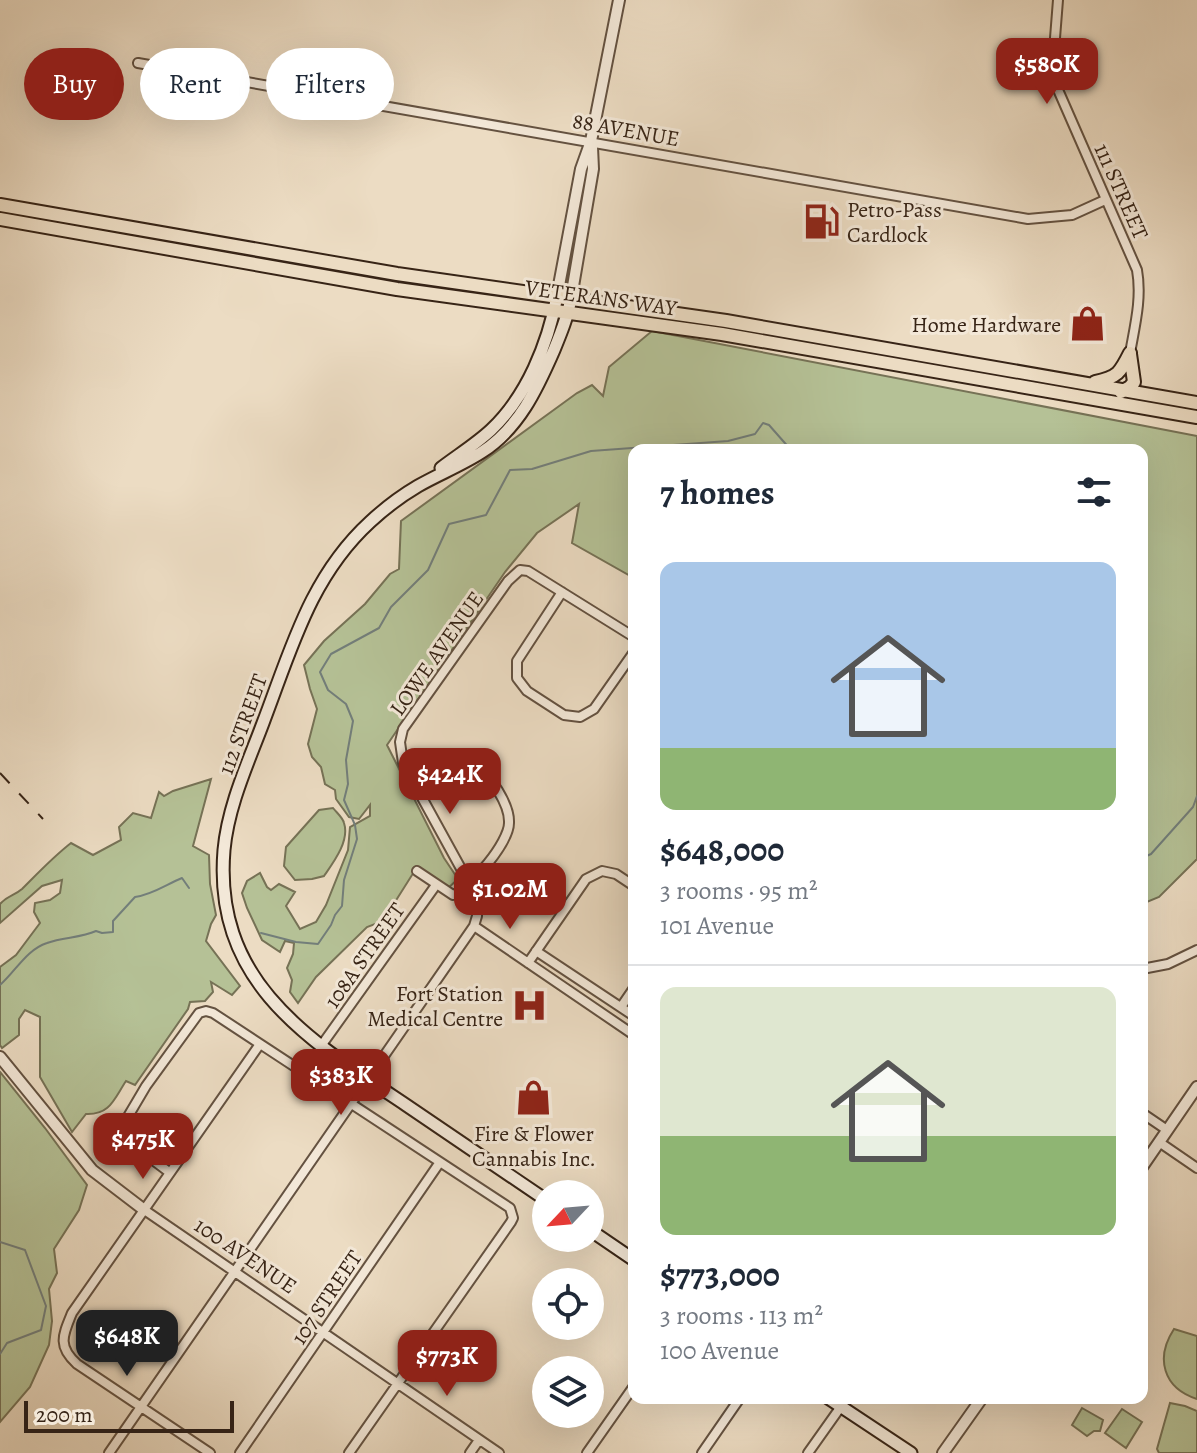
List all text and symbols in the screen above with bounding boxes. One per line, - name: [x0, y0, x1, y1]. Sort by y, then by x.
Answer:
- pin: $580K: [991, 38, 1103, 106]
- text: $580K: [1014, 46, 1080, 81]
- chip: Buy: [24, 48, 124, 120]
- chip: Rent: [140, 48, 250, 120]
- chip: Filters: [266, 48, 394, 120]
- street label: 88 AVENUE: [570, 106, 682, 154]
- street label: 111 STREET: [1087, 139, 1156, 244]
- place label: Petro-Pass Cardlock: [847, 195, 942, 250]
- fuel station icon: Petro-Pass Cardlock: [802, 203, 840, 241]
- street label: VETERANS WAY: [522, 272, 680, 324]
- shop icon: Home Hardware: [1068, 305, 1106, 343]
- place label: Home Hardware: [911, 310, 1061, 340]
- text: 7 homes: [660, 469, 775, 516]
- icon: filters: [1072, 470, 1116, 514]
- street label: LOWE AVENUE: [383, 585, 491, 722]
- icon: home: [816, 614, 960, 758]
- street label: 112 STREET: [211, 670, 275, 779]
- pin: $424K: [394, 748, 506, 816]
- text: $424K: [417, 756, 483, 791]
- text: $648,000: [660, 826, 784, 873]
- pin: $1.02M: [445, 863, 575, 931]
- text: $1.02M: [472, 871, 548, 906]
- text: 3 rooms · 95 m²: [660, 873, 817, 908]
- street label: 108A STREET: [317, 897, 412, 1014]
- text: 101 Avenue: [660, 908, 774, 943]
- place label: Fort Station Medical Centre: [367, 979, 503, 1034]
- hospital icon: Fort Station Medical Centre: [510, 987, 548, 1025]
- icon: home: [816, 1039, 960, 1183]
- pin: $383K: [285, 1049, 397, 1117]
- text: $383K: [309, 1057, 373, 1092]
- shop icon: Fire & Flower Cannabis Inc.: [515, 1078, 553, 1116]
- pin: $475K: [87, 1113, 199, 1181]
- place label: Fire & Flower Cannabis Inc.: [472, 1119, 596, 1174]
- text: $475K: [111, 1121, 175, 1156]
- north arrow: [532, 1180, 604, 1252]
- map controls: [532, 1180, 604, 1428]
- street label: 100 AVENUE: [188, 1211, 303, 1301]
- street label: 107 STREET: [284, 1244, 369, 1351]
- text: $773,000: [660, 1251, 780, 1298]
- button: locate: [532, 1268, 604, 1340]
- text: 3 rooms · 113 m²: [660, 1298, 823, 1333]
- pin: $648K: [71, 1310, 183, 1378]
- text: $648K: [94, 1318, 160, 1353]
- pin: $773K: [391, 1330, 503, 1398]
- text: 100 Avenue: [660, 1333, 779, 1368]
- text: $773K: [416, 1338, 478, 1373]
- button: layers: [532, 1356, 604, 1428]
- scale bar: [24, 1397, 234, 1433]
- text: 200 m: [36, 1400, 93, 1430]

